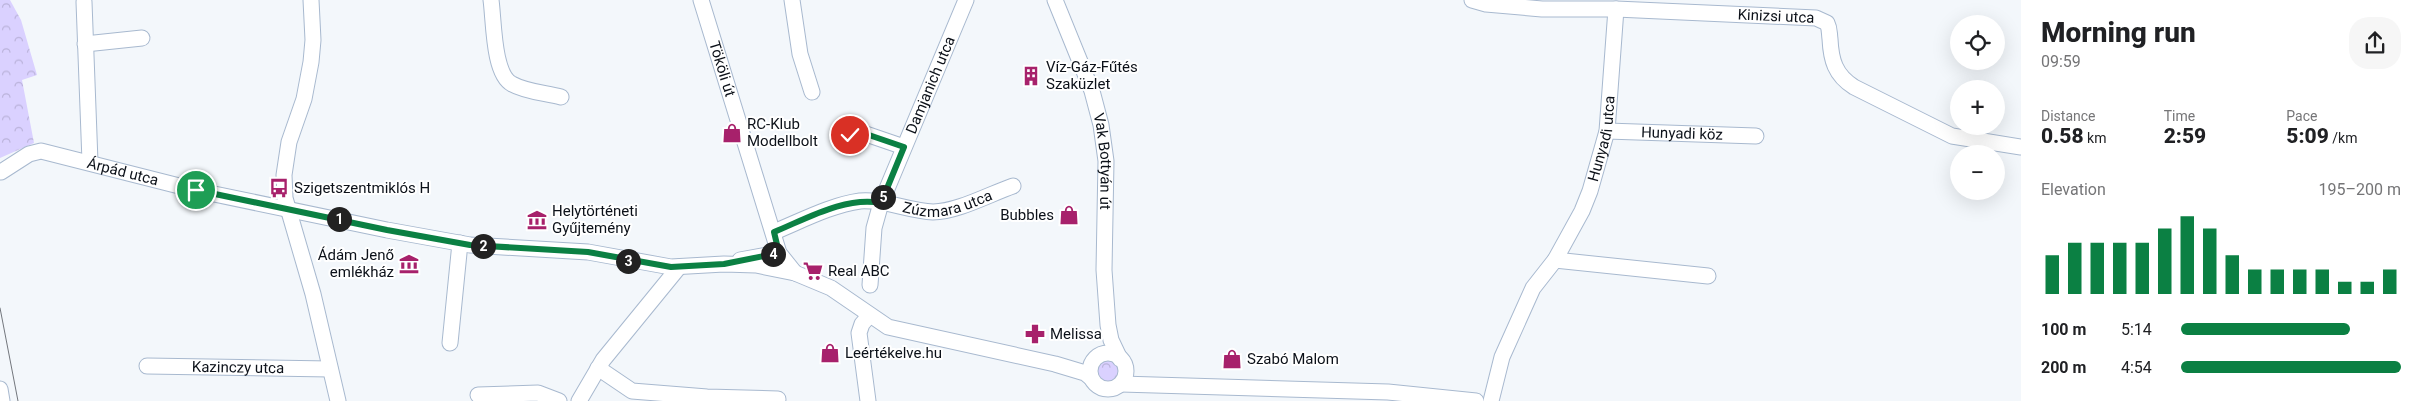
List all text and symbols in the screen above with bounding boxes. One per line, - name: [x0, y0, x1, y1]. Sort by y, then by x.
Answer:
- street label: Kinizsi utca: [1737, 5, 1815, 27]
- map controls: [1950, 15, 2005, 200]
- button: locate: [1950, 15, 2005, 70]
- text: Morning run: [2041, 16, 2196, 49]
- button: share: [2349, 17, 2401, 69]
- street label: Damjanich utca: [902, 34, 959, 136]
- street label: Tököli út: [705, 39, 739, 99]
- text: 09:59: [2041, 52, 2081, 71]
- place label: Víz-Gáz-Fűtés Szaküzlet: [1046, 58, 1138, 93]
- building icon: Víz-Gáz-Fűtés Szaküzlet: [1020, 65, 1042, 87]
- button: +: [1950, 80, 2005, 135]
- street label: Hunyadi utca: [1584, 95, 1619, 184]
- text: Distance: [2041, 108, 2096, 124]
- text: Time: [2164, 108, 2195, 124]
- text: Pace: [2286, 108, 2317, 124]
- street label: Vak Bottyán út: [1089, 111, 1115, 210]
- pin: [829, 114, 871, 156]
- place label: RC-Klub Modellbolt: [747, 115, 818, 150]
- icon: check: [836, 121, 864, 149]
- shop icon: RC-Klub Modellbolt: [721, 122, 743, 144]
- street label: Hunyadi köz: [1641, 123, 1723, 144]
- text: 0.58: [2041, 124, 2084, 148]
- text: 2:59: [2164, 124, 2206, 148]
- text: 5:09: [2286, 124, 2329, 148]
- text: km: [2084, 130, 2106, 146]
- text: /km: [2329, 130, 2357, 146]
- button: −: [1950, 145, 2005, 200]
- street label: Árpád utca: [85, 154, 160, 189]
- pin: [175, 169, 217, 211]
- icon: arrive: [182, 176, 210, 204]
- bus stop icon: Szigetszentmiklós H: [268, 177, 290, 199]
- place label: Szigetszentmiklós H: [294, 179, 430, 197]
- text: Elevation: [2041, 180, 2106, 199]
- text: 195–200 m: [2319, 180, 2401, 199]
- pin: 5: [870, 184, 896, 210]
- street label: Zúzmara utca: [901, 186, 995, 221]
- text: 5: [879, 189, 888, 205]
- place label: Helytörténeti Gyűjtemény: [552, 202, 638, 237]
- shop icon: Bubbles: [1058, 204, 1080, 226]
- pin: 1: [326, 206, 352, 232]
- place label: Bubbles: [1000, 206, 1054, 224]
- museum icon: Helytörténeti Gyűjtemény: [526, 209, 548, 231]
- text: 1: [335, 211, 344, 227]
- pin: 2: [470, 234, 496, 258]
- text: 2: [479, 238, 488, 254]
- pin: 4: [760, 242, 786, 266]
- place label: Ádám Jenő emlékház: [318, 246, 394, 281]
- text: 4: [769, 246, 778, 262]
- pin: 3: [616, 248, 640, 274]
- museum icon: Ádám Jenő emlékház: [398, 253, 420, 275]
- text: 3: [624, 253, 633, 269]
- supermarket icon: Real ABC: [802, 260, 824, 282]
- place label: Real ABC: [828, 262, 890, 280]
- text: 100 m: [2041, 320, 2086, 339]
- text: 5:14: [2121, 320, 2152, 339]
- pharmacy icon: Melissa: [1024, 323, 1046, 345]
- place label: Melissa: [1050, 325, 1102, 343]
- shop icon: Leértékelve.hu: [819, 342, 841, 364]
- place label: Leértékelve.hu: [845, 344, 942, 362]
- shop icon: Szabó Malom: [1221, 348, 1243, 370]
- place label: Szabó Malom: [1247, 350, 1339, 368]
- street label: Kazinczy utca: [192, 358, 284, 377]
- text: 200 m: [2041, 358, 2086, 377]
- text: 4:54: [2121, 358, 2152, 377]

